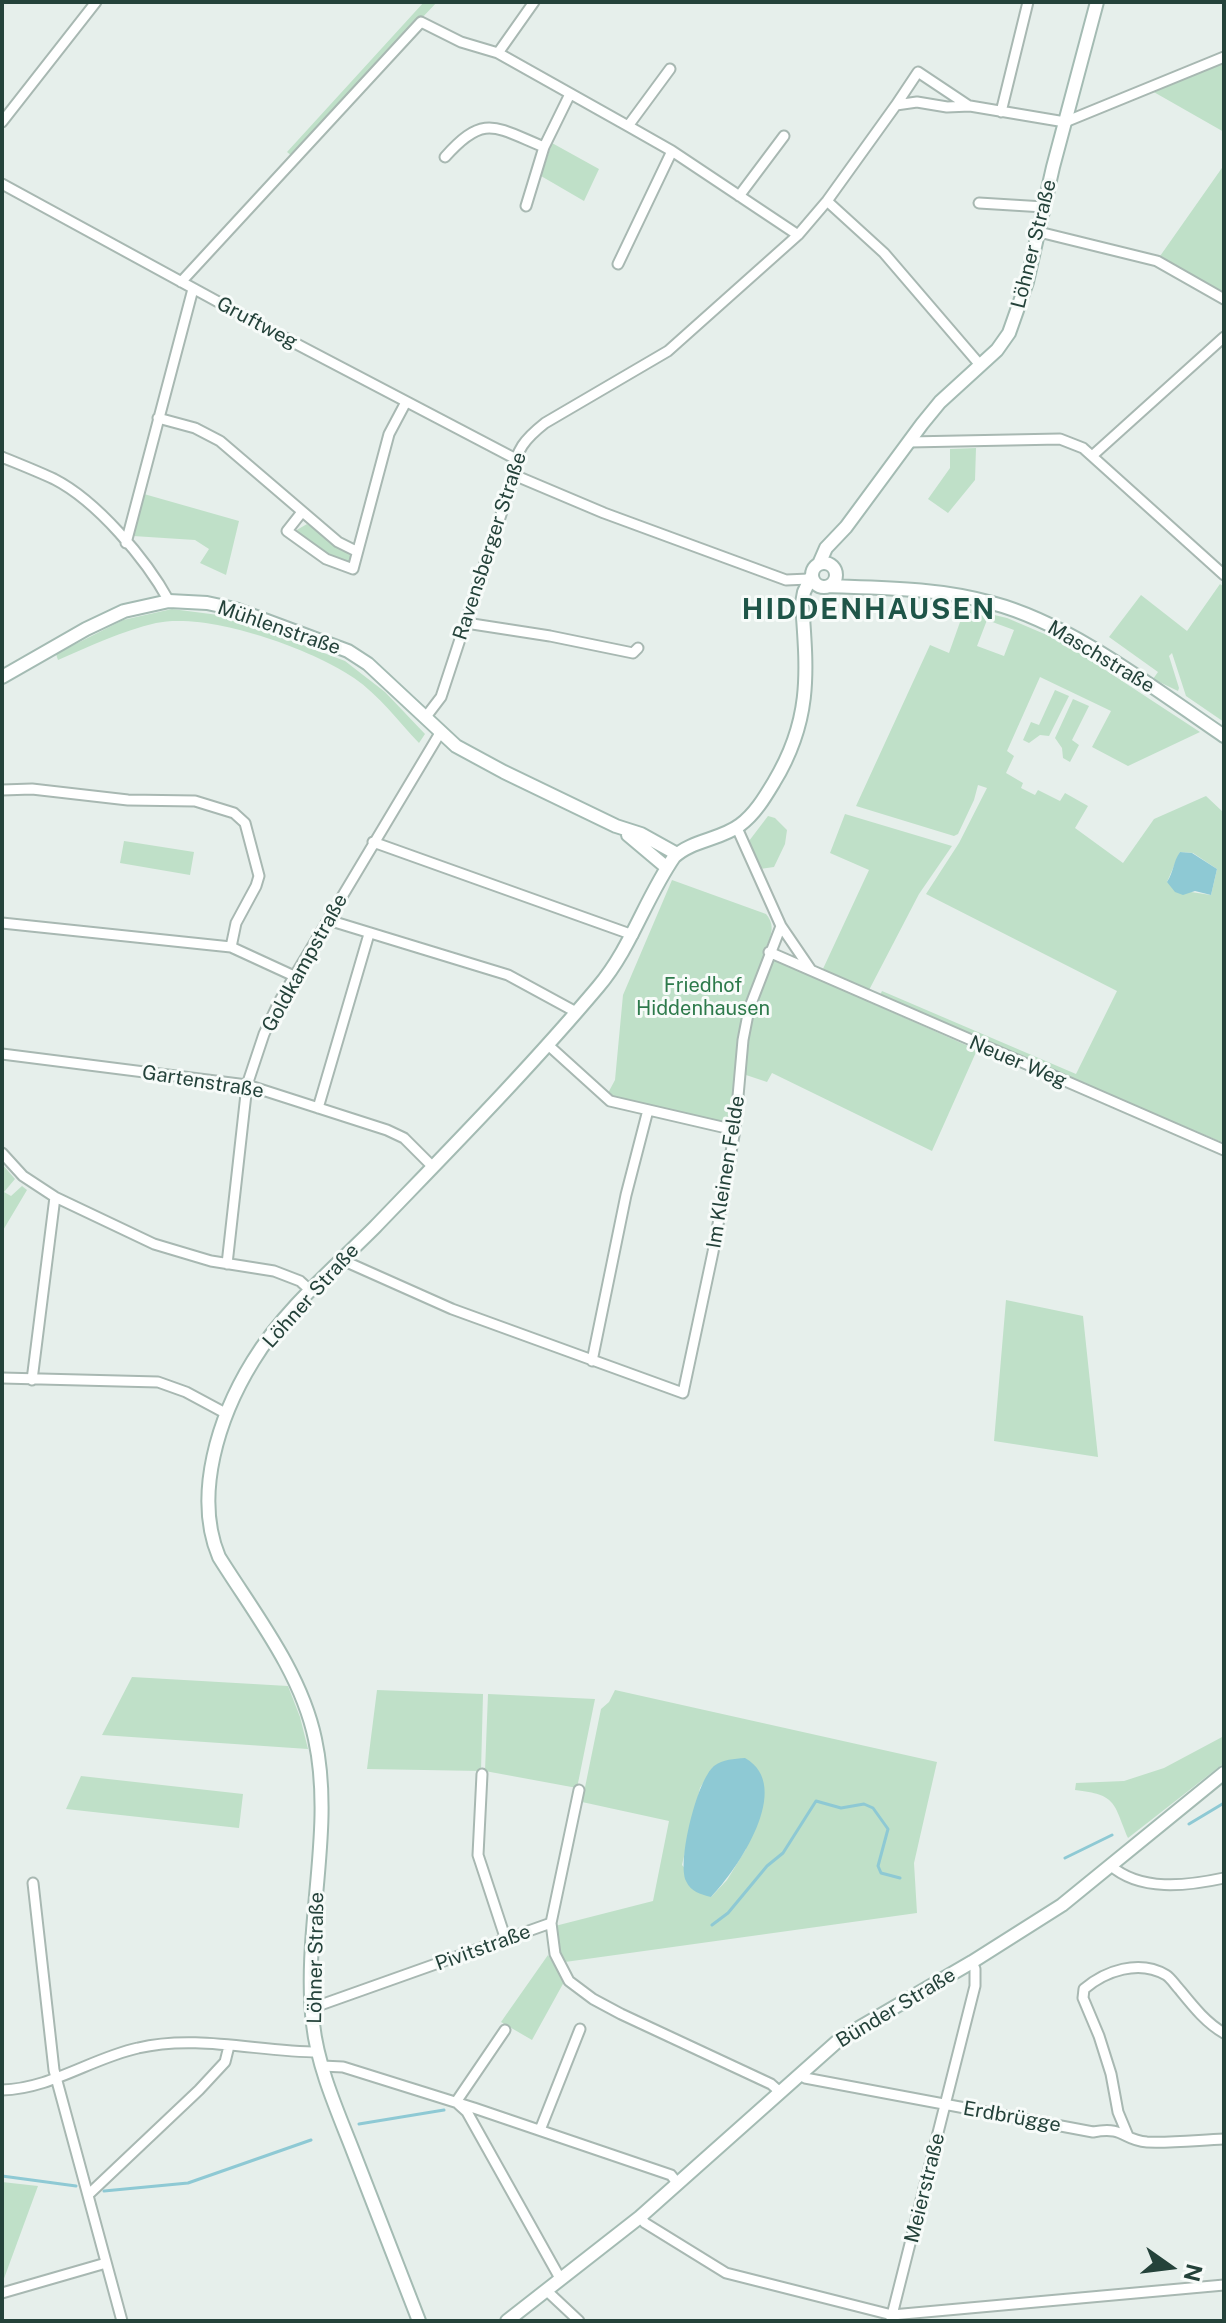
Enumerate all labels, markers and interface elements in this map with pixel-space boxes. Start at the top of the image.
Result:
street label: Löhner Straße [1006,177,1062,311]
street label: Gruftweg [212,292,302,354]
street label: Ravensberger Straße [448,449,532,643]
district label: HIDDENHAUSEN [742,593,996,627]
street label: Mühlenstraße [214,596,344,660]
street label: Maschstraße [1043,616,1159,698]
street label: Goldkampstraße [257,890,353,1036]
park label: Friedhof Hiddenhausen [636,974,770,1021]
street label: Neuer Weg [966,1031,1070,1093]
street label: Gartenstraße [140,1061,266,1103]
street label: Im Kleinen Felde [702,1094,750,1250]
street label: Löhner Straße [258,1239,364,1353]
street label: Löhner Straße [303,1892,329,2024]
street label: Pivitstraße [432,1920,534,1976]
street label: Bünder Straße [832,1963,960,2053]
street label: Erdbrügge [961,2097,1063,2137]
street label: Meierstraße [900,2131,950,2245]
north arrow [1130,2227,1210,2307]
text: N [1179,2261,1208,2284]

